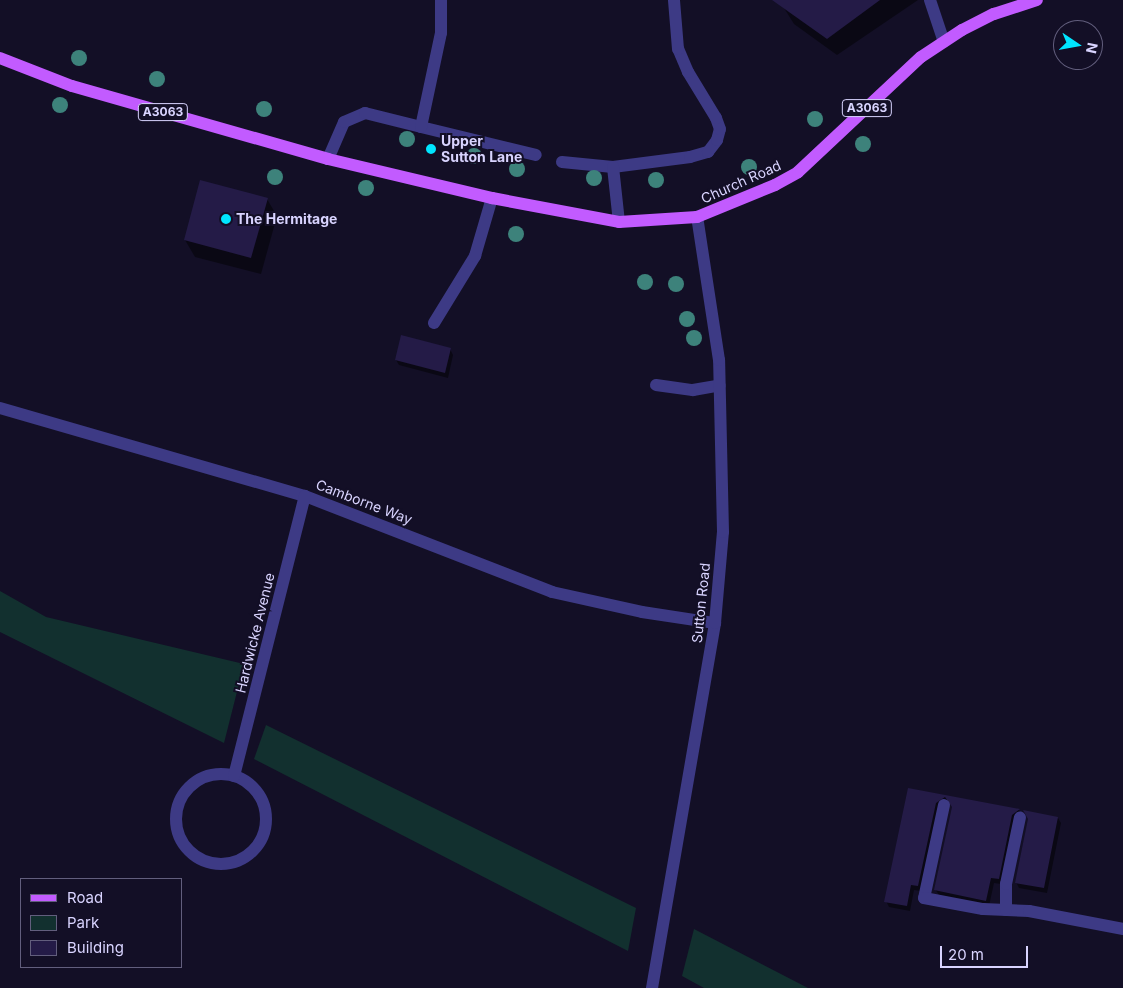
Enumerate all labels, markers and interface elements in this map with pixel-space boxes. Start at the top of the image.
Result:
north arrow [1053,20,1103,70]
text: N [1083,41,1102,55]
road number: A3063 [841,99,893,118]
road number: A3063 [137,102,189,121]
place label: Upper Sutton Lane [441,133,522,166]
marker: Upper Sutton Lane [425,143,437,155]
street label: Church Road [698,157,784,207]
place label: The Hermitage [236,211,337,227]
marker: The Hermitage [220,213,232,225]
street label: Camborne Way [313,476,415,528]
street label: Sutton Road [688,562,714,644]
street label: Hardwicke Avenue [232,571,278,695]
legend [20,878,182,968]
text: Road [67,888,103,907]
text: Park [67,913,99,932]
scale bar [943,936,1030,968]
text: Building [67,938,124,957]
text: 20 m [948,945,984,964]

